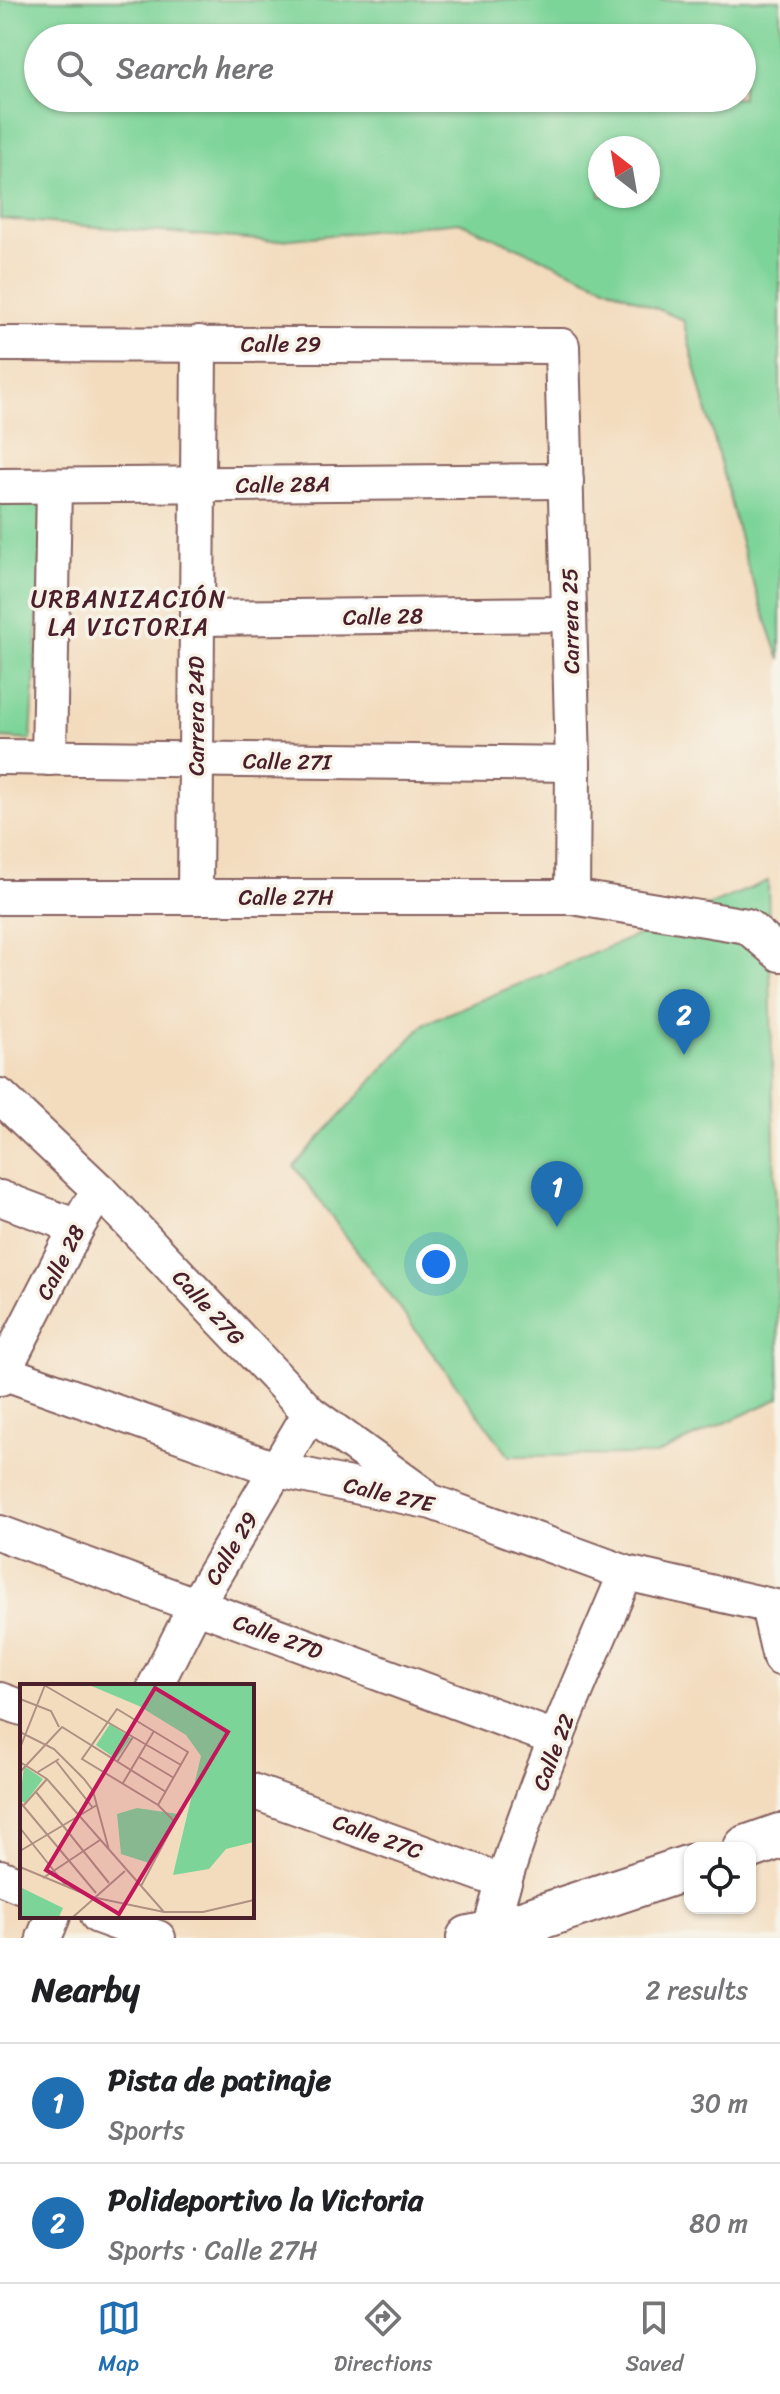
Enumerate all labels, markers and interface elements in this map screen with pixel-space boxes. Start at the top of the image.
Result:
search box [24,24,756,112]
text: Search here [116,41,274,95]
icon: search [52,46,96,90]
north arrow [588,136,660,208]
street label: Calle 29 [241,325,321,364]
street label: Calle 28A [235,464,331,505]
street label: Carrera 25 [550,568,591,674]
district label: URBANIZACIÓN LA VICTORIA [31,578,227,648]
street label: Calle 28 [343,596,423,637]
street label: Carrera 24D [177,655,216,776]
street label: Calle 27I [243,741,333,782]
street label: Calle 27H [238,878,334,917]
pin: 2 [658,989,710,1055]
pin: 1 [531,1161,583,1227]
street label: Calle 28 [25,1218,96,1307]
your location [416,1244,456,1284]
street label: Calle 27G [163,1260,255,1355]
street label: Calle 27E [340,1465,440,1524]
street label: Calle 29 [194,1504,269,1593]
street label: Calle 27D [228,1602,329,1671]
inset map [20,1684,254,1918]
street label: Calle 22 [521,1708,586,1796]
street label: Calle 27C [327,1802,429,1871]
map controls [684,1842,756,1914]
button: locate [684,1842,756,1914]
text: Nearby [32,1960,140,2020]
text: 2 results [646,1967,748,2013]
text: Pista de patinaje [108,2053,331,2107]
text: 1 [52,2080,64,2126]
text: 30 m [691,2080,748,2126]
text: Sports [108,2107,184,2153]
text: Polideportivo la Victoria [108,2173,423,2227]
text: 2 [50,2200,66,2246]
text: 80 m [689,2200,748,2246]
text: Sports · Calle 27H [108,2227,317,2273]
tab: Map [97,2296,141,2383]
tab: Directions [334,2296,432,2383]
tab: Saved [625,2296,683,2383]

